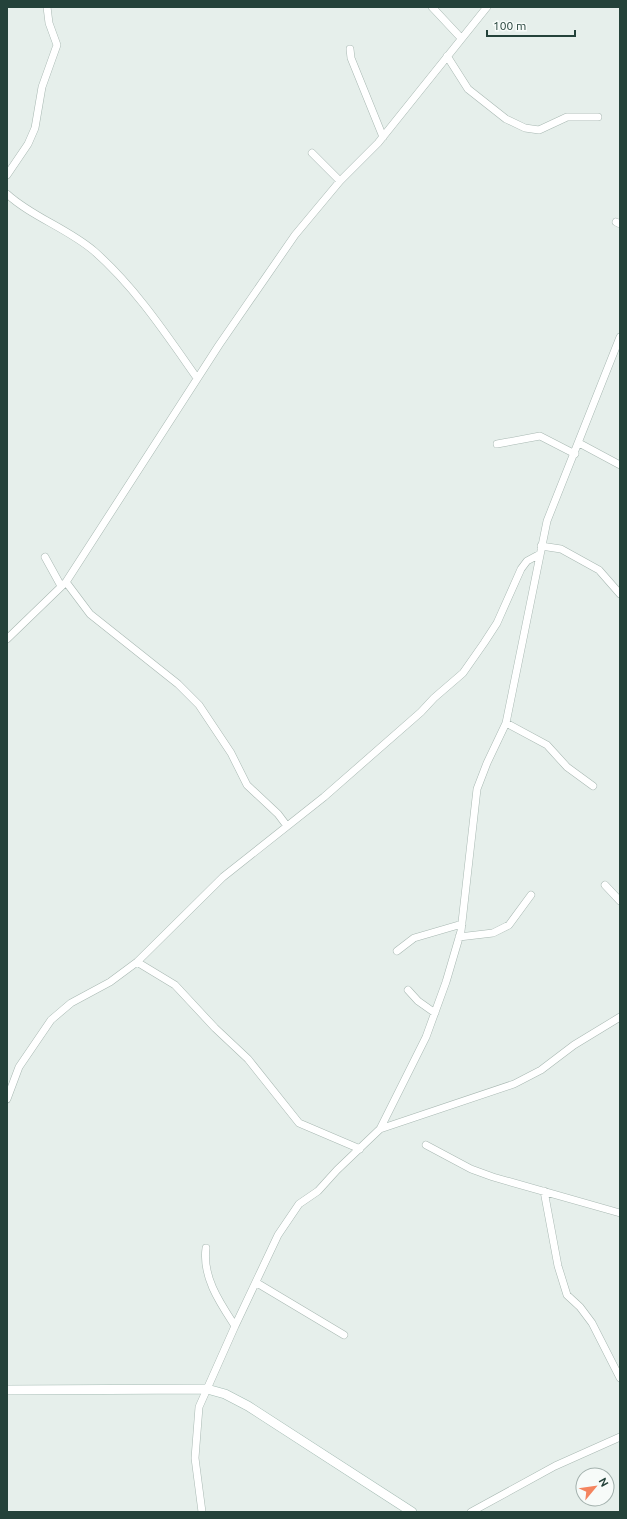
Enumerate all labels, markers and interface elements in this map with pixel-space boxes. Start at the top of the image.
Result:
scale bar [487,12,575,38]
text: 100 m [493,19,526,32]
north arrow [575,1467,615,1507]
text: N [597,1476,611,1489]

